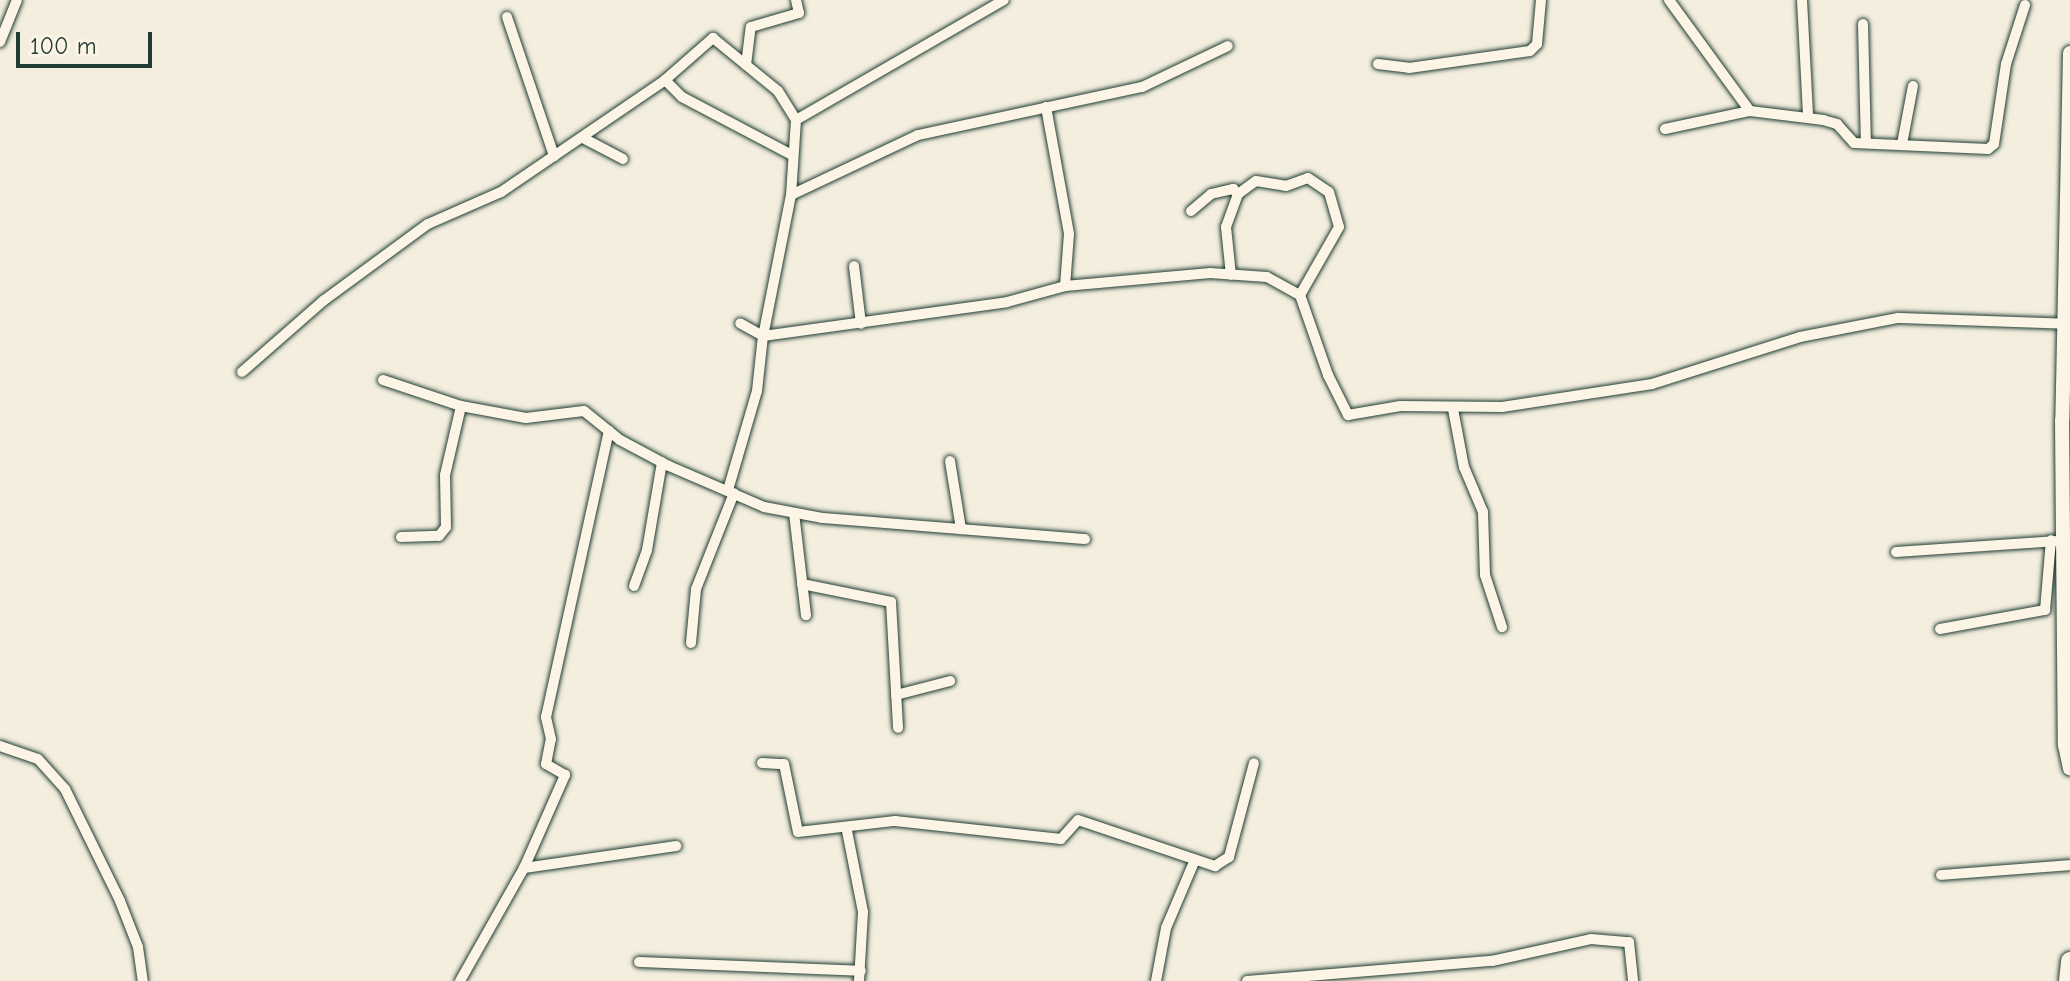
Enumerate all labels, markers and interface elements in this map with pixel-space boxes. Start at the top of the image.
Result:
scale bar [20,16,156,66]
text: 100 m [30,32,97,60]

